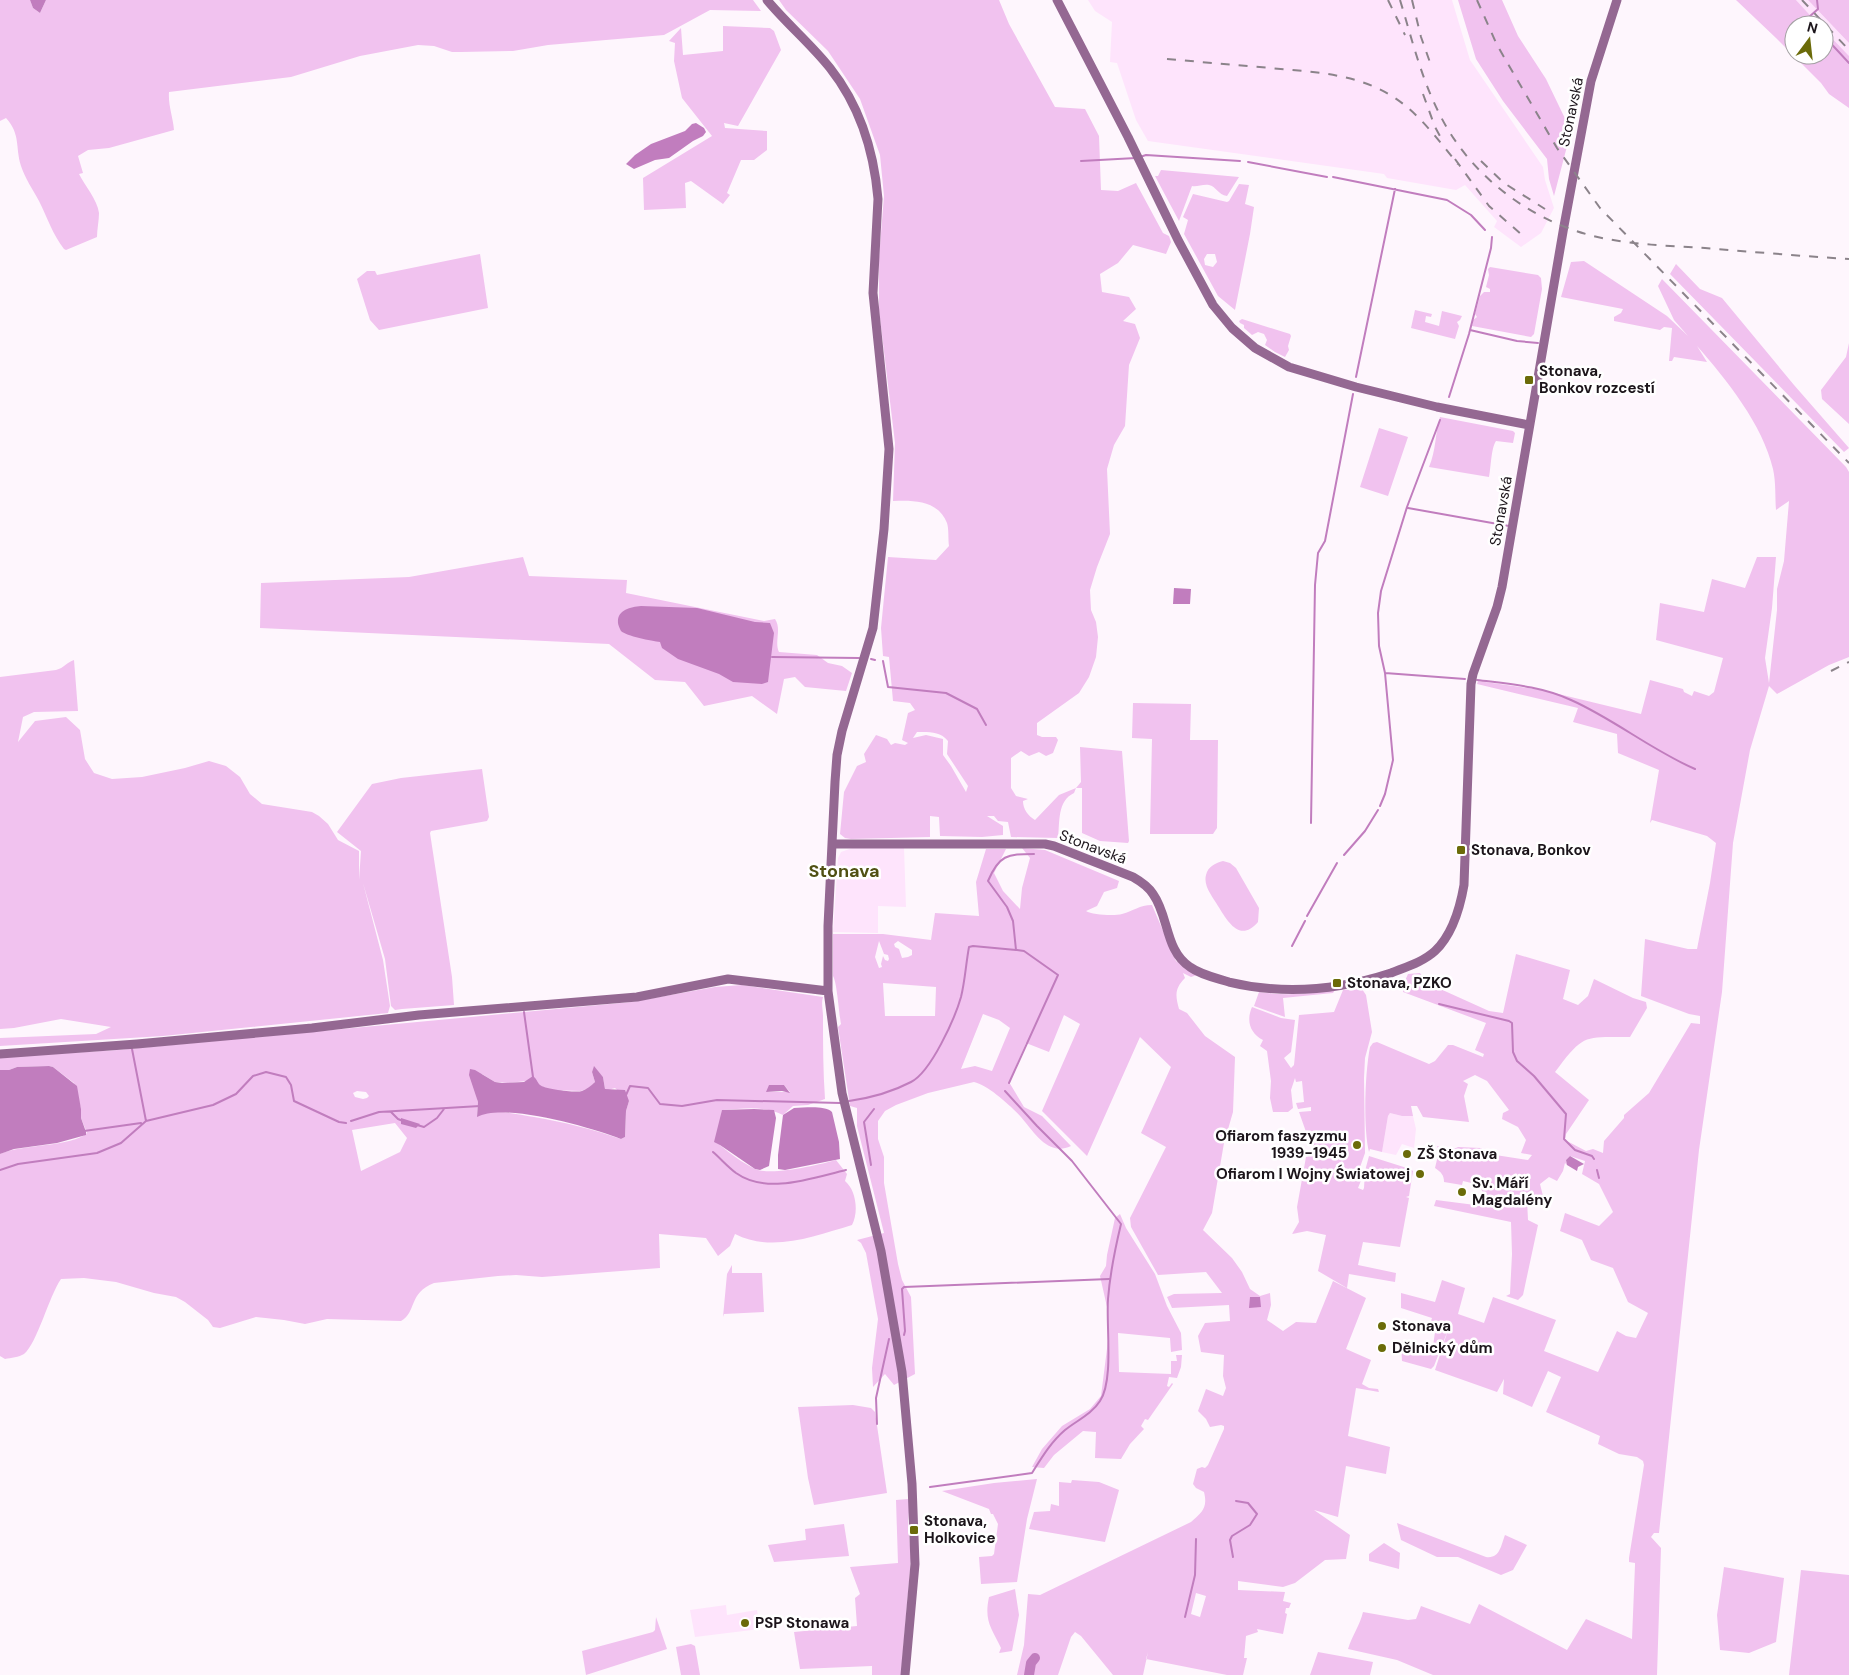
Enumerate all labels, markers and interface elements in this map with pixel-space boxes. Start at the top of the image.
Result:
north arrow [1784,15,1834,65]
text: N [1805,17,1820,37]
street label: Stonavská [1554,75,1588,149]
place label: Stonava, Bonkov rozcestí [1539,361,1655,398]
marker: Stonava, Bonkov rozcestí [1523,374,1535,386]
street label: Stonavská [1485,475,1517,547]
street label: Stonavská [1057,825,1129,869]
place label: Stonava, Bonkov [1471,840,1591,860]
marker: Stonava, Bonkov [1455,844,1467,856]
district label: Stonava [809,859,879,883]
place label: Stonava, PZKO [1347,973,1452,993]
marker: Stonava, PZKO [1331,977,1343,989]
place label: Ofiarom faszyzmu 1939-1945 [1215,1126,1347,1163]
marker: Ofiarom faszyzmu 1939-1945 [1351,1139,1363,1151]
place label: ZŠ Stonava [1417,1144,1497,1164]
marker: ZŠ Stonava [1401,1148,1413,1160]
place label: Ofiarom I Wojny Światowej [1216,1164,1410,1184]
marker: Ofiarom I Wojny Światowej [1414,1168,1426,1180]
place label: Sv. Máří Magdalény [1472,1173,1552,1210]
marker: Sv. Máří Magdalény [1456,1186,1468,1198]
place label: Stonava [1392,1316,1451,1336]
marker: Stonava [1376,1320,1388,1332]
place label: Dělnický dům [1392,1338,1493,1358]
marker: Dělnický dům [1376,1342,1388,1354]
place label: Stonava, Holkovice [924,1511,995,1548]
marker: Stonava, Holkovice [908,1524,920,1536]
place label: PSP Stonawa [755,1613,849,1633]
marker: PSP Stonawa [739,1617,751,1629]

